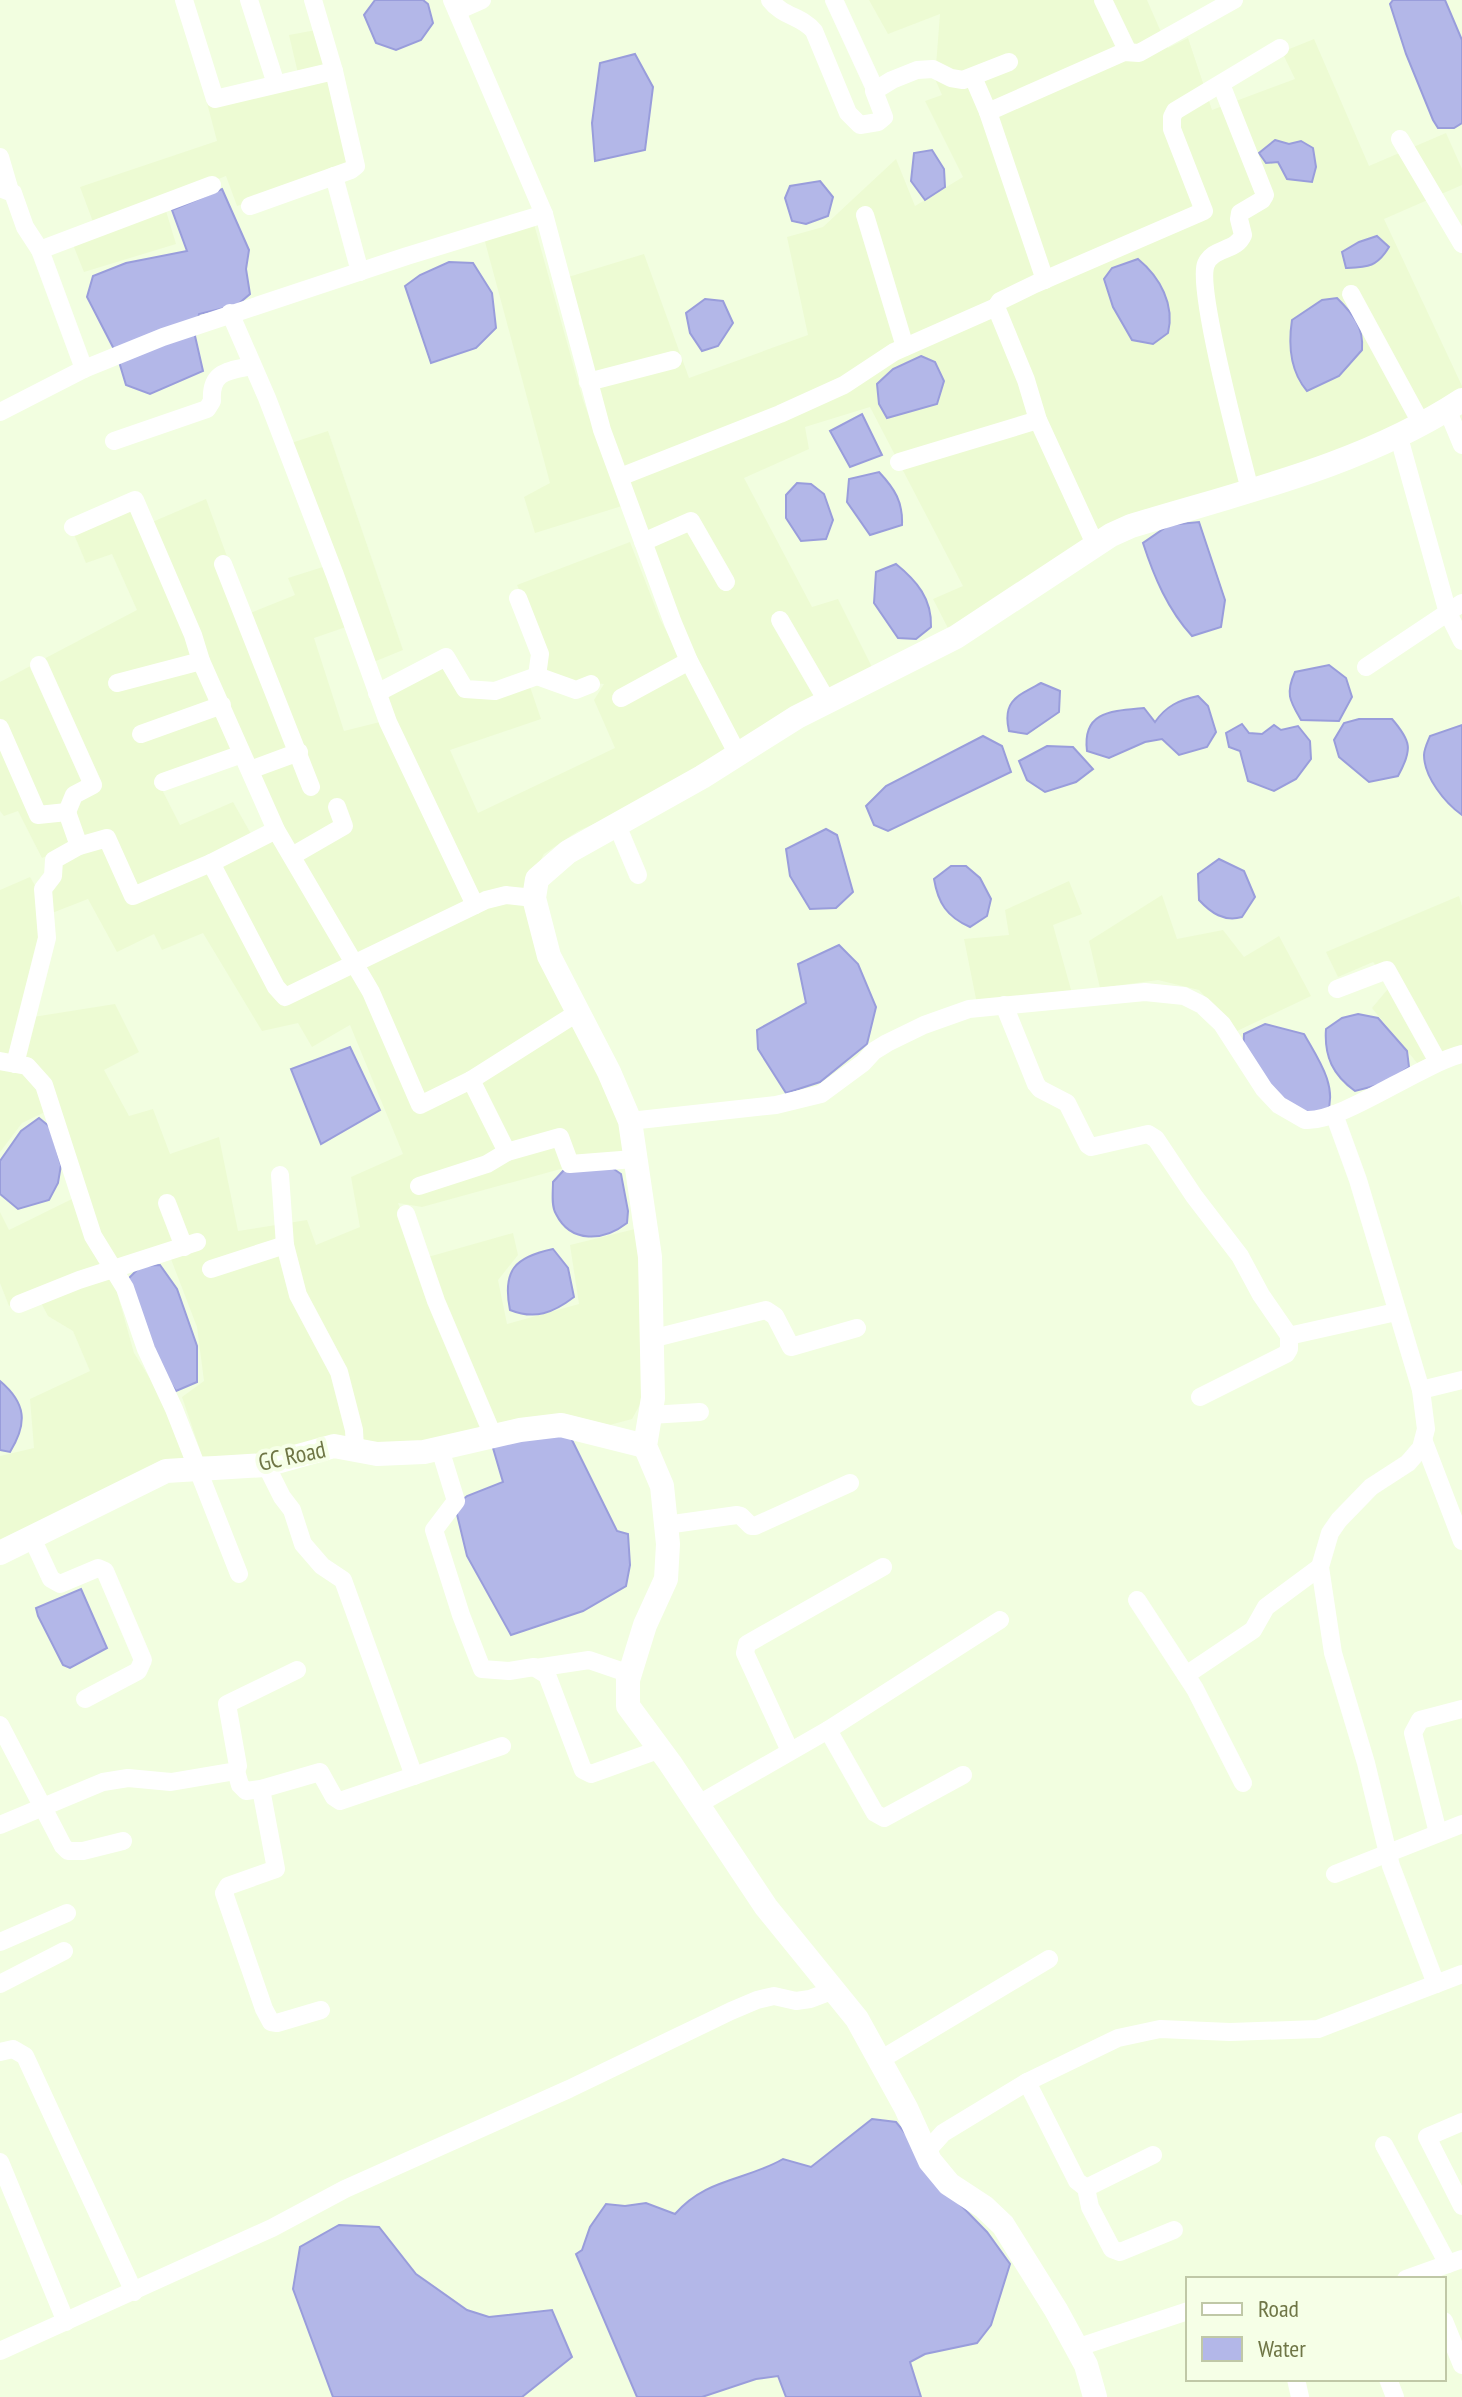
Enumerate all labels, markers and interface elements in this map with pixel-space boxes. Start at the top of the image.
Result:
street label: GC Road [255,1433,328,1478]
legend [1186,2277,1446,2381]
text: Road [1258,2293,1299,2324]
text: Water [1258,2333,1306,2364]

